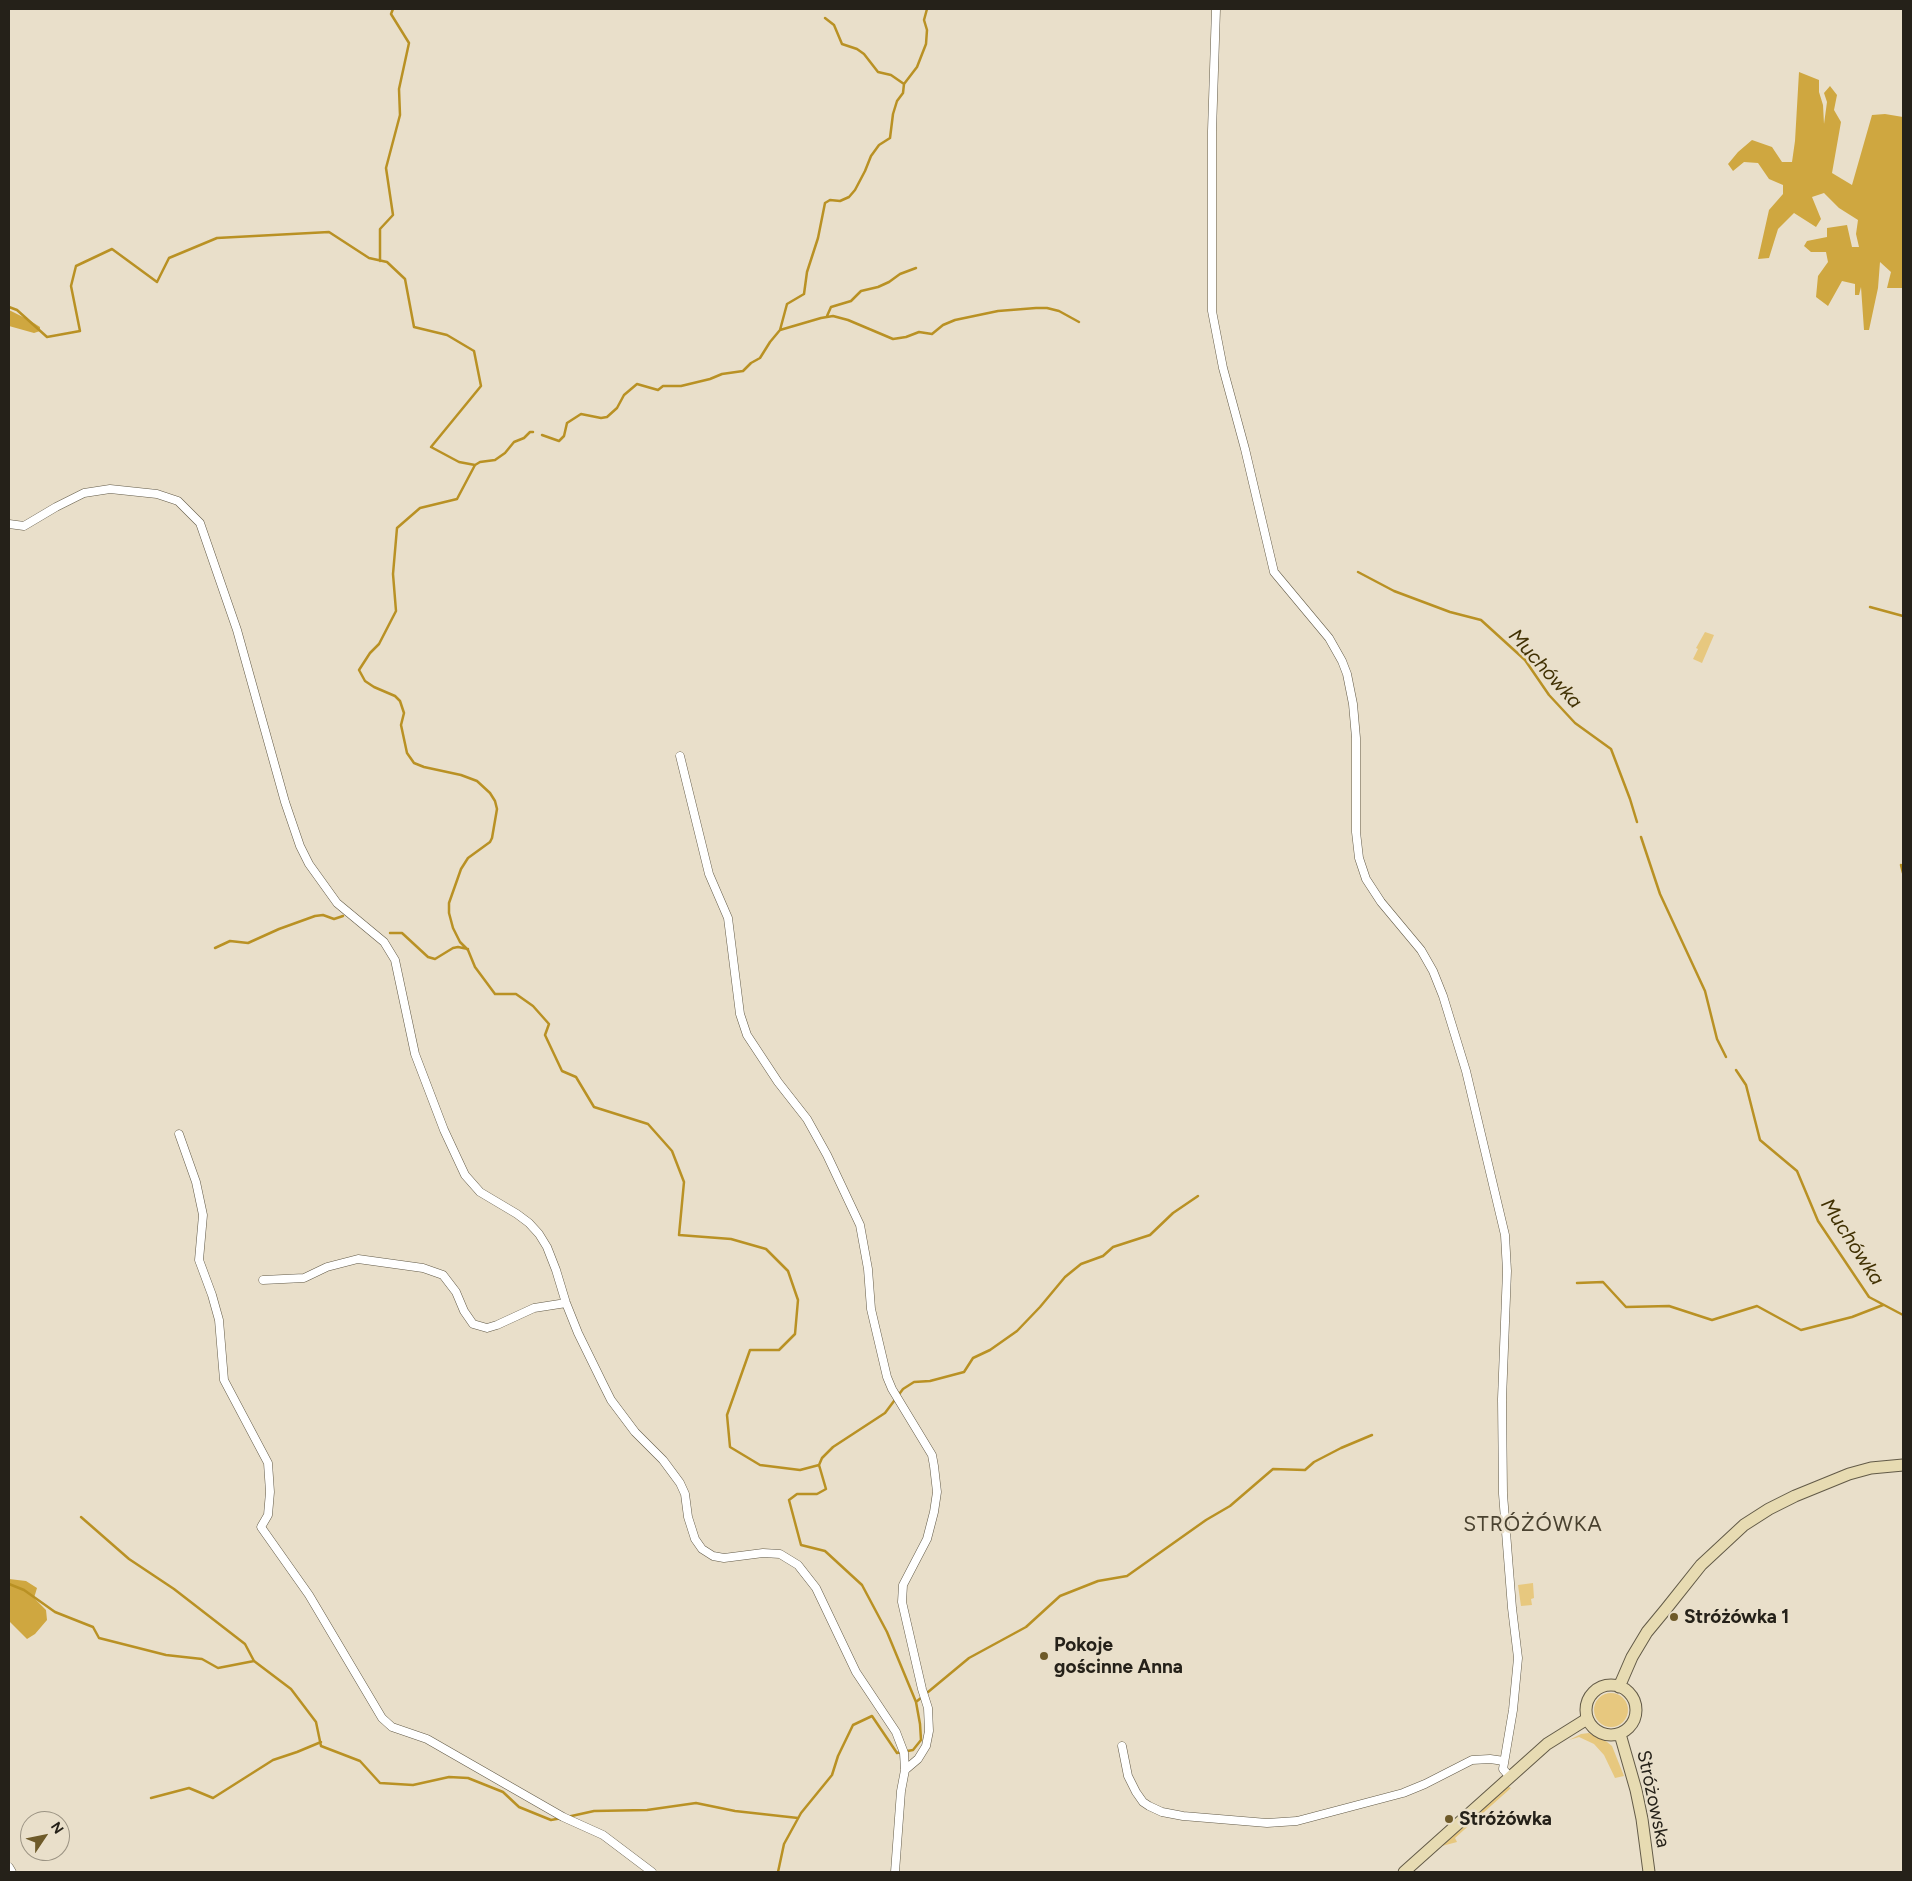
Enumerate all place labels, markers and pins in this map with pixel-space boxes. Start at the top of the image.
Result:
place label: Stróżówka 1 [1684,1606,1789,1628]
marker: Stróżówka 1 [1668,1611,1680,1623]
place label: Pokoje gościnne Anna [1054,1634,1183,1678]
marker: Pokoje gościnne Anna [1038,1650,1050,1662]
place label: Stróżówka [1459,1808,1552,1830]
marker: Stróżówka [1443,1813,1455,1825]

